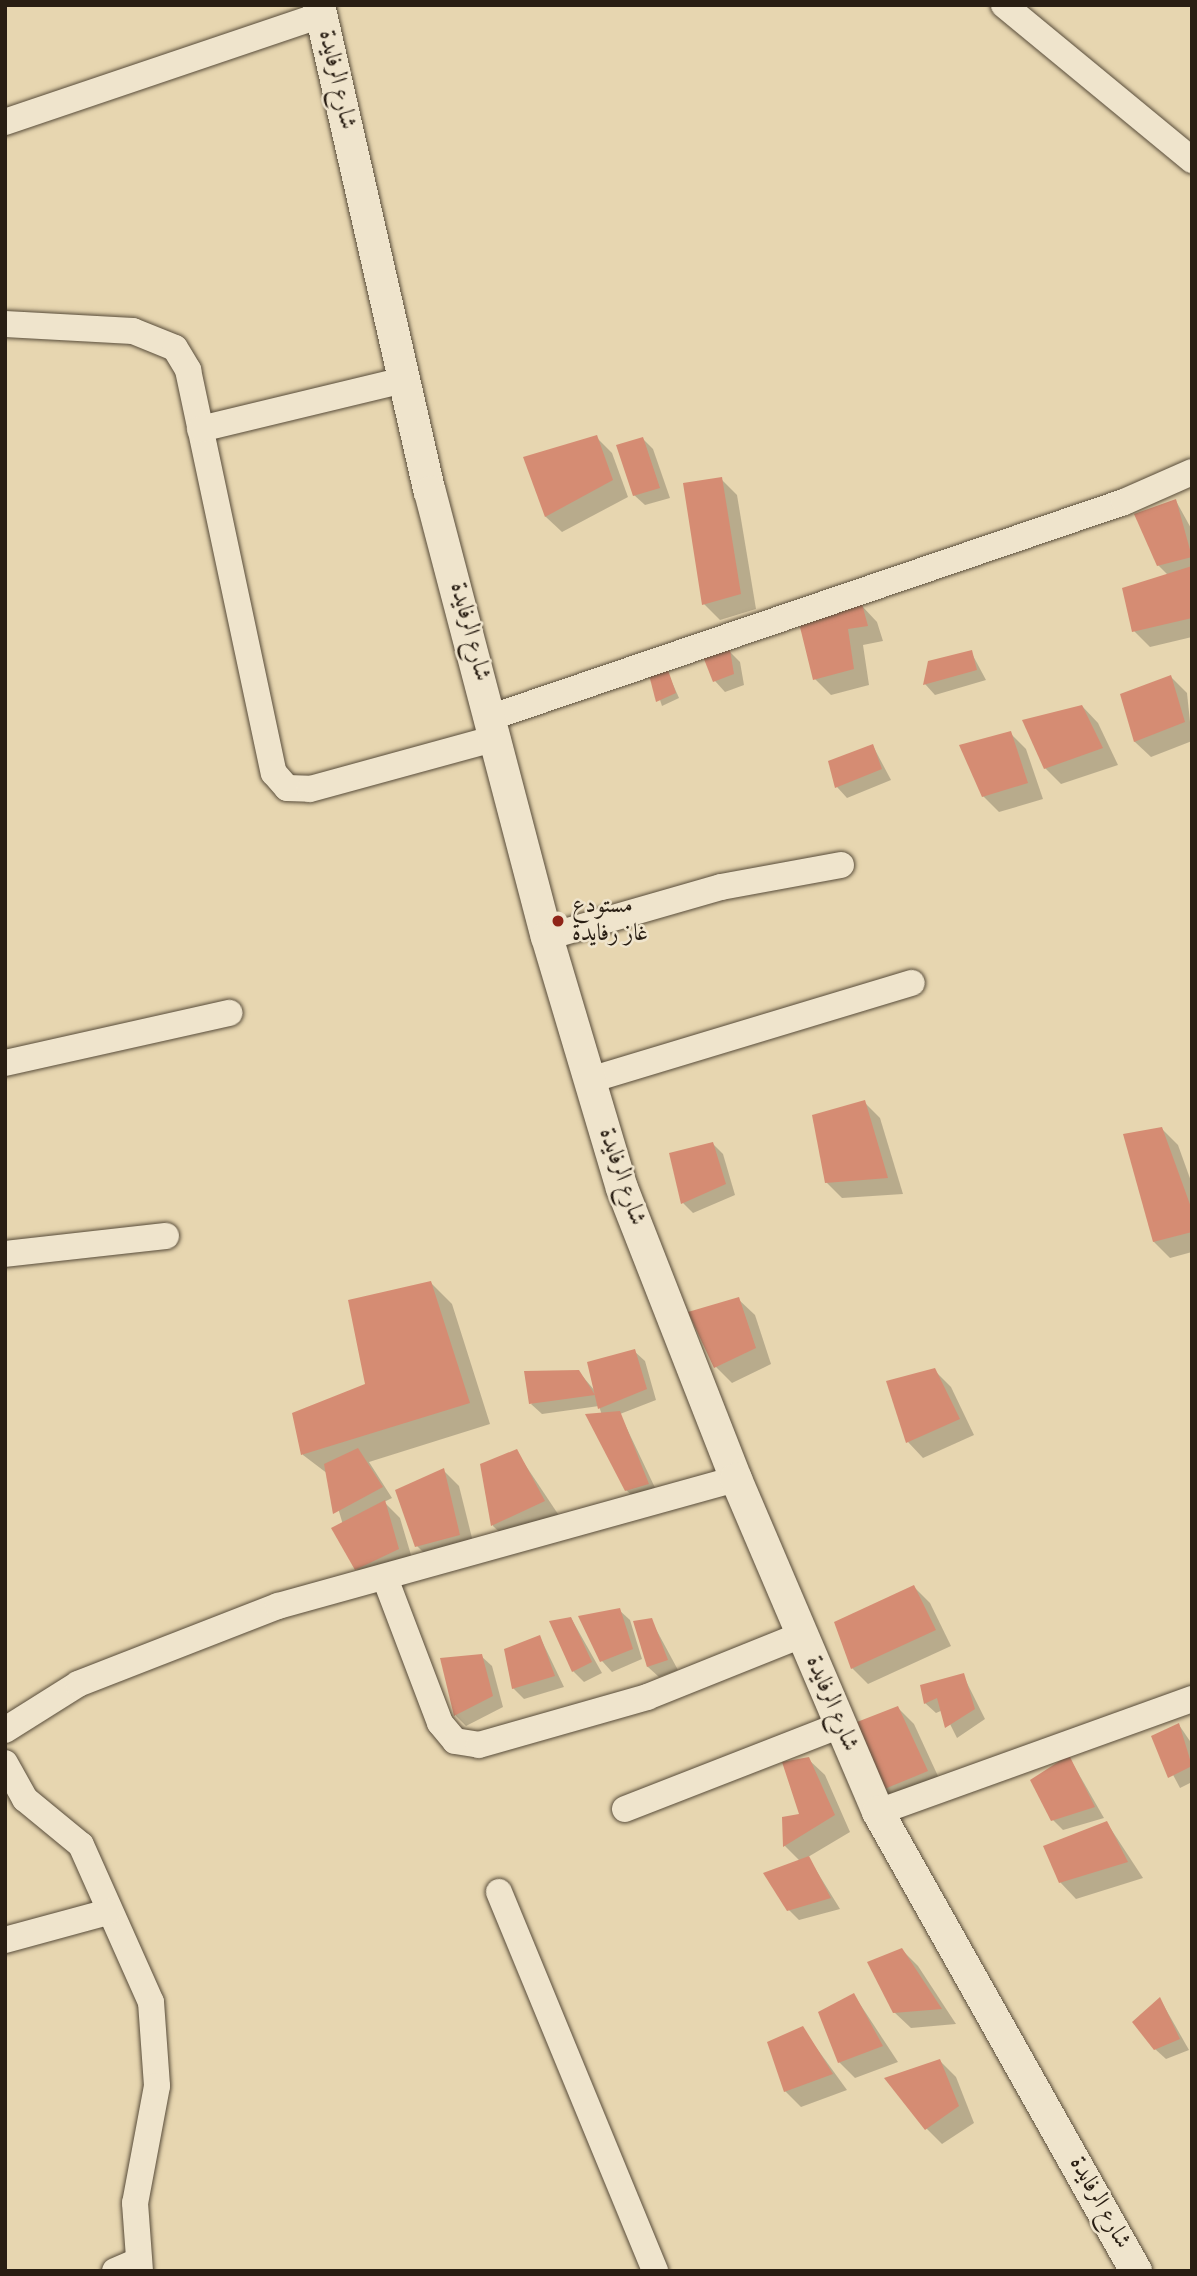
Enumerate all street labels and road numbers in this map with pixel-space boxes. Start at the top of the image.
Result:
street label: شارع الرفايدة [311,27,361,133]
street label: شارع الرفايدة [442,579,496,685]
street label: شارع الرفايدة [591,1124,651,1230]
street label: شارع الرفايدة [798,1652,864,1756]
street label: شارع الرفايدة [1062,2152,1136,2254]

